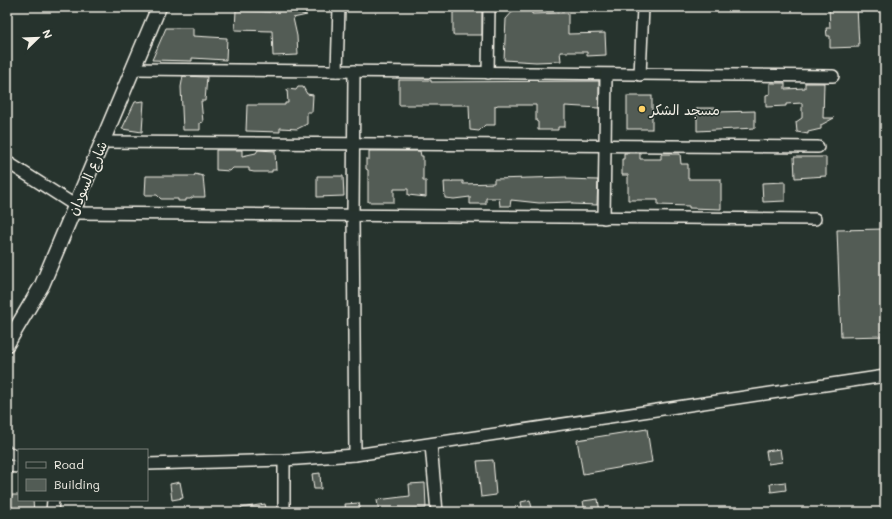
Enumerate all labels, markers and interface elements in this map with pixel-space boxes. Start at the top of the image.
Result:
north arrow [18,18,58,58]
text: N [39,27,56,41]
place label: مسجد الشكر [649,100,720,119]
marker: مسجد الشكر [637,104,647,114]
street label: شارع السودان [63,138,112,218]
legend [18,449,148,501]
text: Road [54,456,84,472]
text: Building [54,476,100,492]

